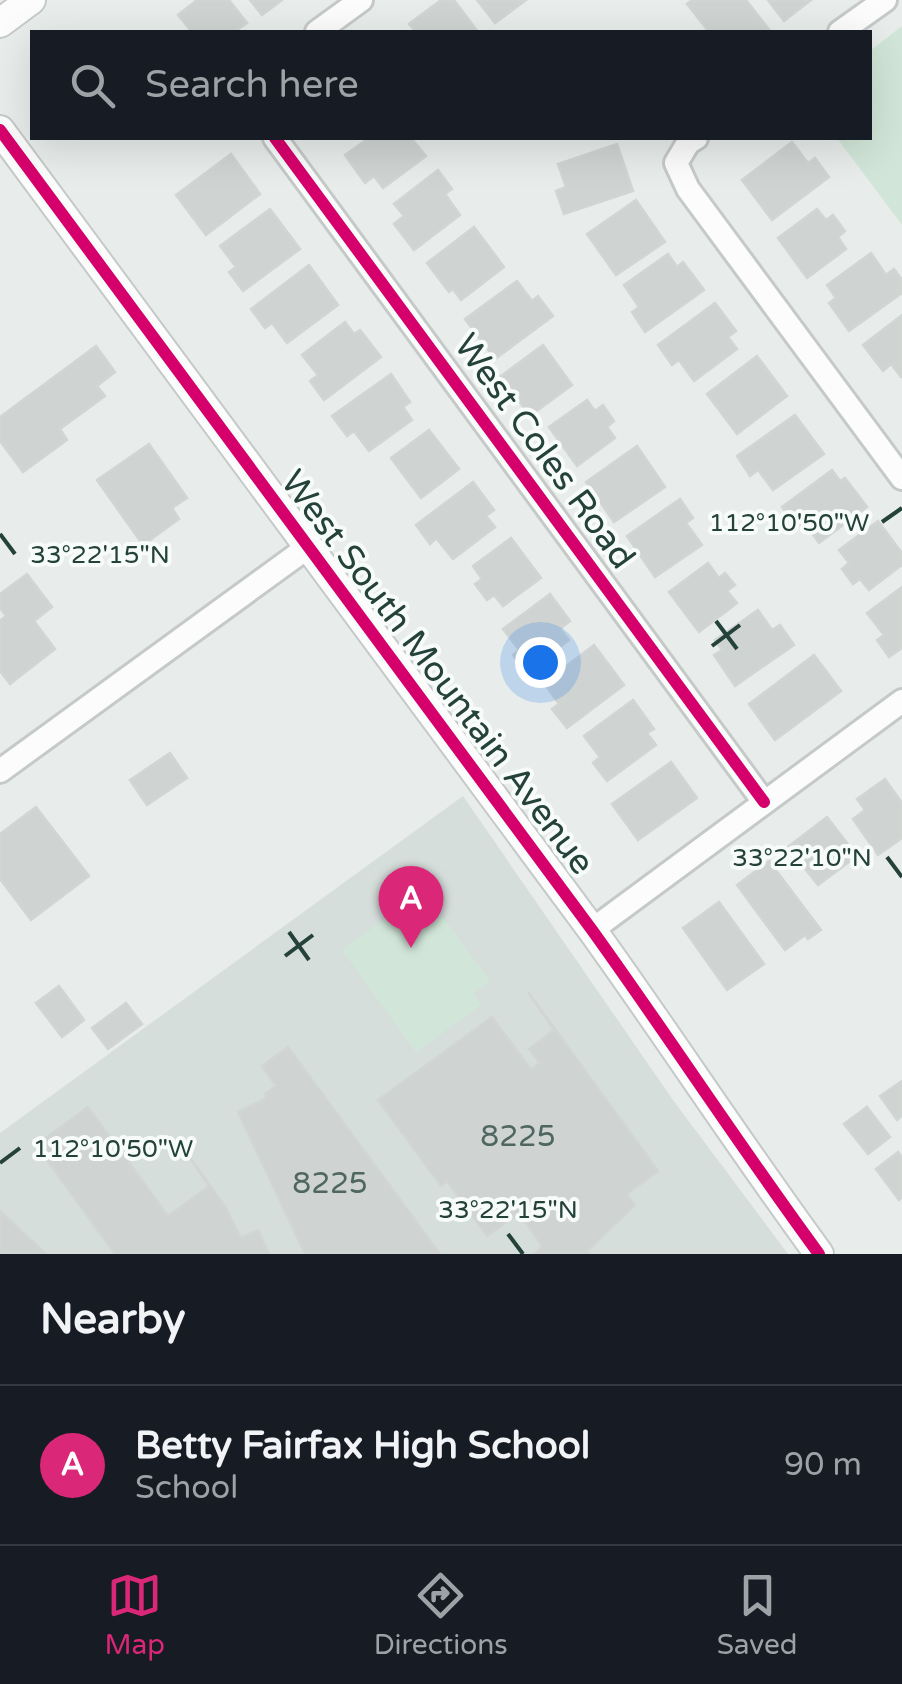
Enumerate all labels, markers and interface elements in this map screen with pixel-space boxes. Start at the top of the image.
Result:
search box [30,30,872,140]
icon: search [65,58,120,113]
text: Search here [145,62,359,108]
street label: West Coles Road [445,326,644,577]
street label: West South Mountain Avenue [271,462,603,883]
text: 112°10'50"W [709,508,869,538]
text: 33°22'15"N [30,540,170,570]
your location [515,637,566,688]
text: 33°22'10"N [732,843,872,873]
pin: A [378,866,444,948]
house number: 8225 [480,1118,556,1155]
text: 112°10'50"W [33,1134,193,1164]
house number: 8225 [292,1165,368,1202]
text: 33°22'15"N [438,1195,578,1225]
text: Nearby [40,1294,185,1345]
text: Betty Fairfax High School [135,1423,590,1469]
text: A [61,1446,84,1484]
text: 90 m [784,1446,862,1484]
text: School [135,1469,238,1507]
tab: Map [104,1568,165,1662]
tab: Directions [374,1568,508,1662]
tab: Saved [717,1568,798,1662]

